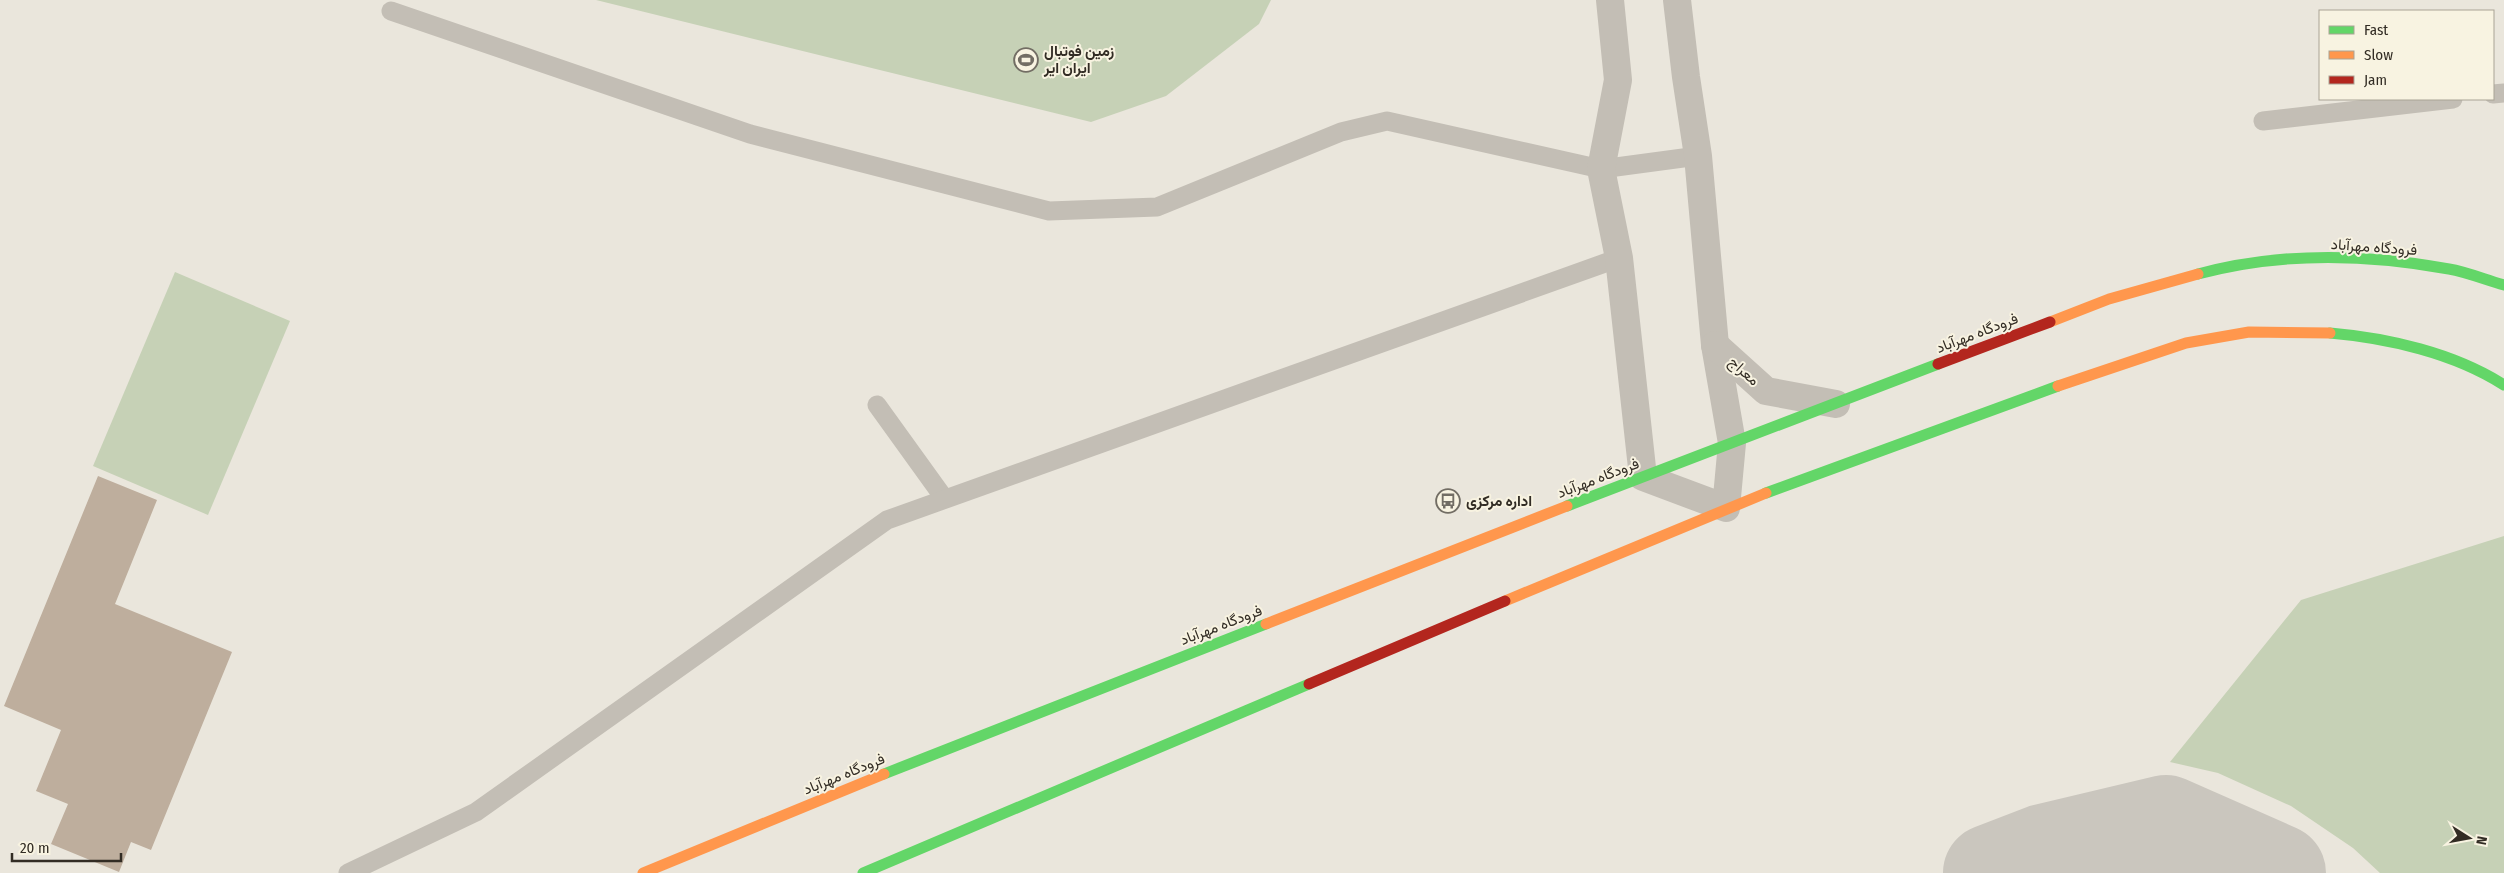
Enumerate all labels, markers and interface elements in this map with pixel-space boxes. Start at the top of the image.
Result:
legend [2319,10,2494,100]
text: Fast [2364,21,2388,39]
place label: زمین فوتبال ایران ایر [1043,42,1114,77]
text: Slow [2364,46,2393,64]
sports icon: زمین فوتبال ایران ایر [1013,47,1039,73]
text: Jam [2364,71,2387,89]
street label: فرودگاه مهرآباد [2330,235,2418,259]
street label: فرودگاه مهرآباد [1933,309,2021,357]
street label: معراج [1724,353,1763,391]
street label: فرودگاه مهرآباد [1554,454,1642,502]
bus stop icon: اداره مرکزی [1435,488,1461,514]
place label: اداره مرکزی [1466,492,1532,510]
street label: فرودگاه مهرآباد [1177,601,1265,649]
street label: فرودگاه مهرآباد [801,749,888,799]
north arrow [2444,813,2494,863]
scale bar [12,830,121,862]
text: N [2472,835,2490,846]
text: 20 m [20,839,50,857]

